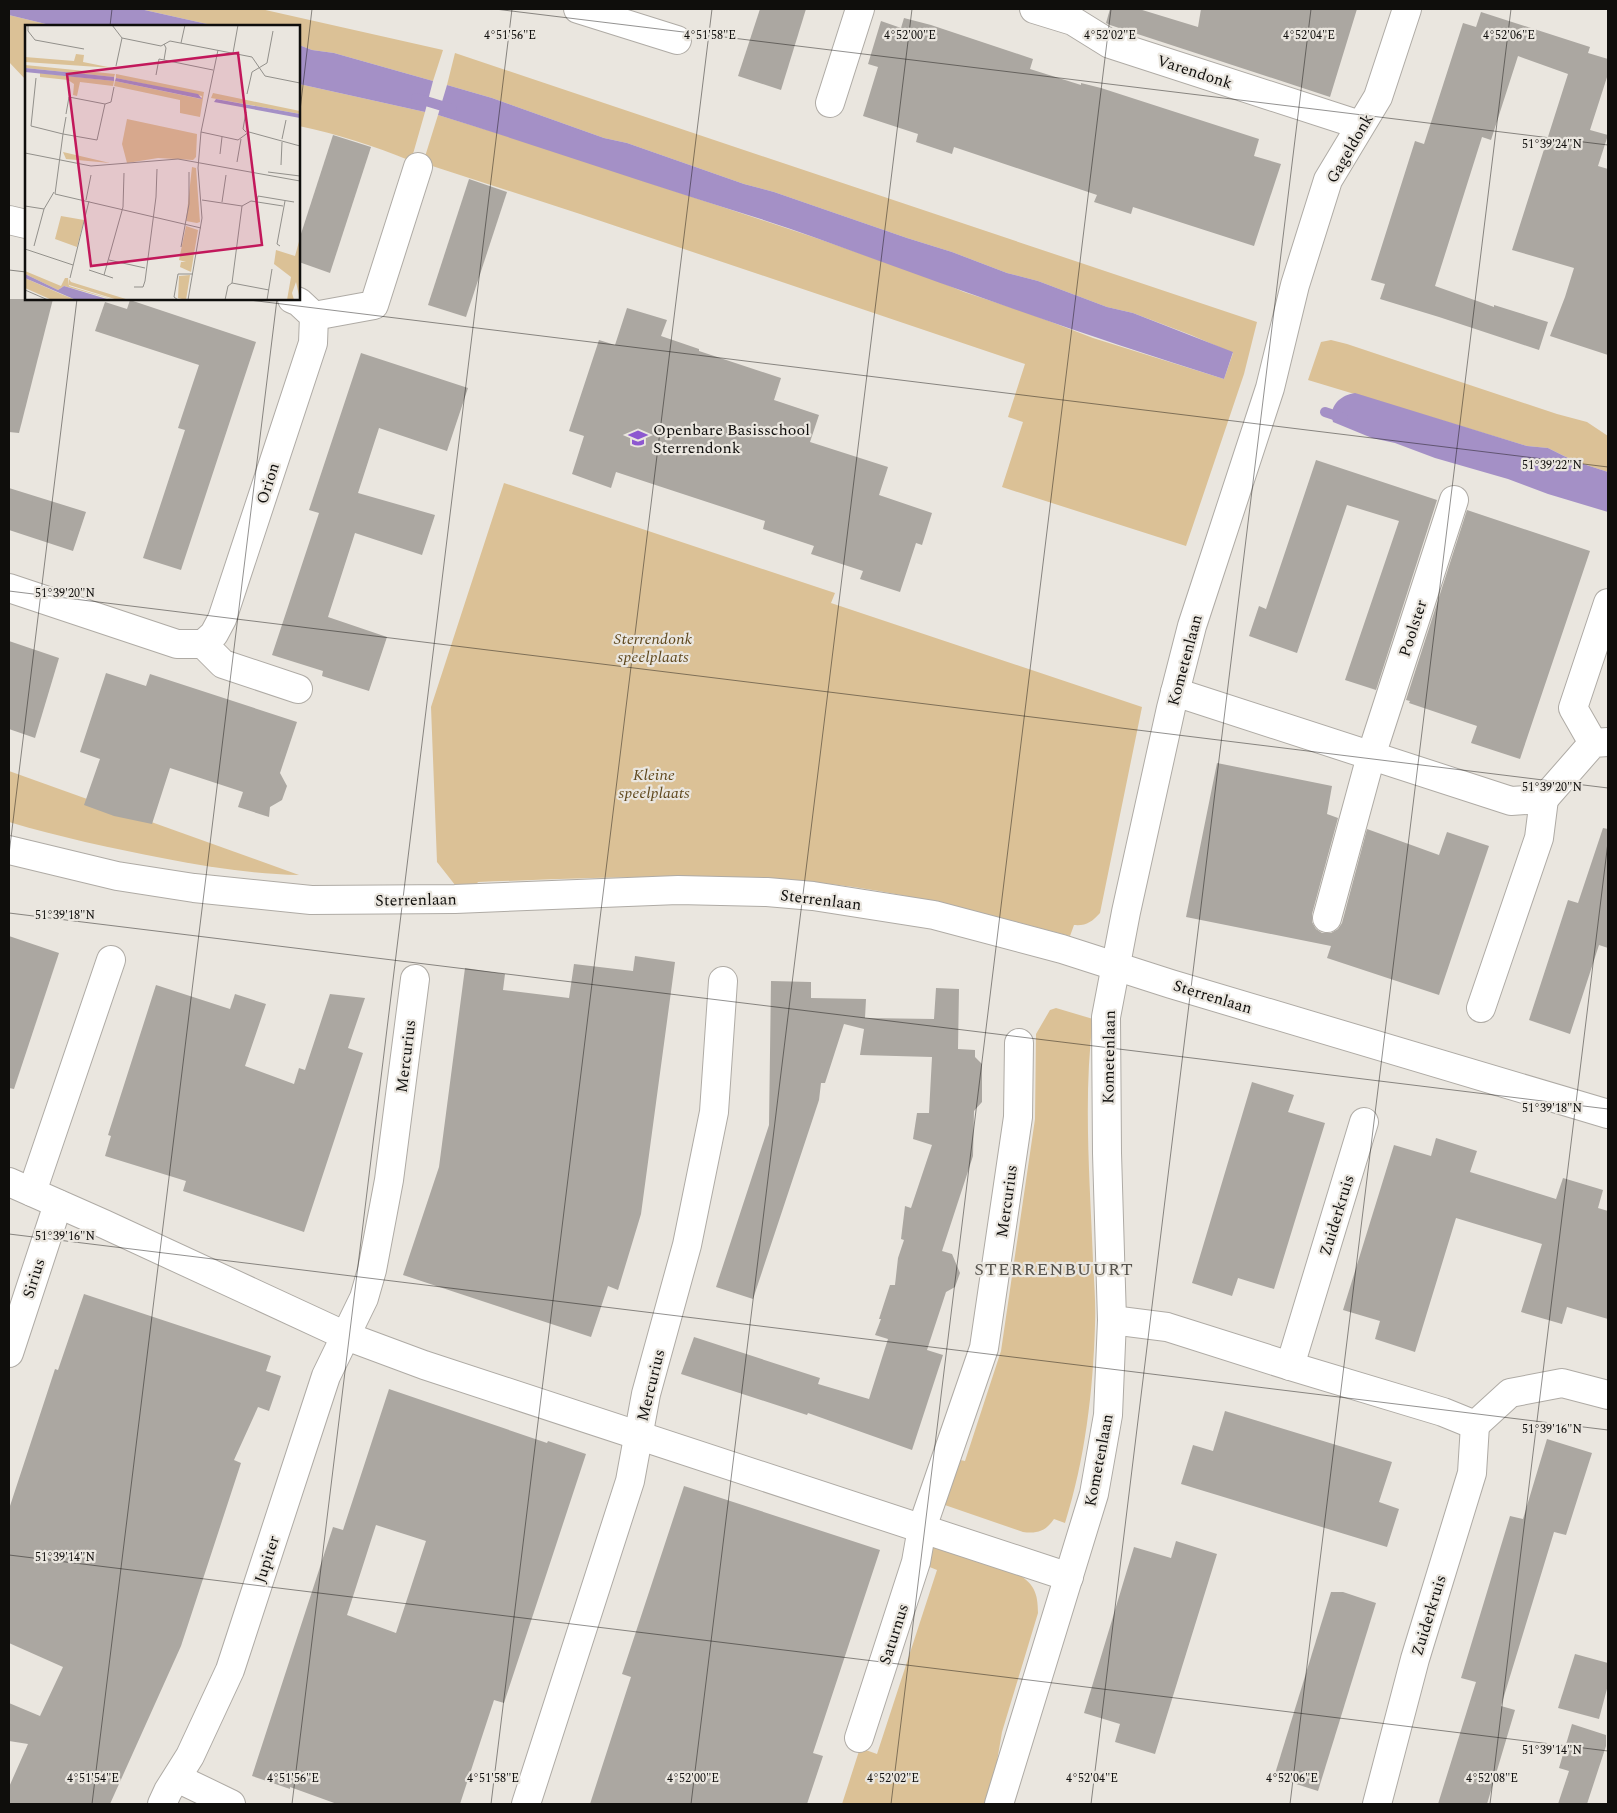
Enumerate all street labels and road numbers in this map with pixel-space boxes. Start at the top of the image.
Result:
street label: Varendonk [1154,48,1236,95]
street label: Gageldonk [1320,109,1380,188]
street label: Orion [250,460,286,507]
street label: Poolster [1393,597,1433,660]
street label: Kometenlaan [1161,612,1209,709]
street label: Sterrenlaan [779,883,863,917]
street label: Sterrenlaan [375,887,457,913]
street label: Sterrenlaan [1170,974,1255,1020]
street label: Kometenlaan [1096,1010,1122,1104]
street label: Mercurius [390,1018,422,1094]
street label: Mercurius [990,1163,1024,1239]
street label: Zuiderkruis [1313,1172,1361,1259]
street label: Sirius [16,1255,52,1301]
street label: Mercurius [630,1347,671,1424]
street label: Kometenlaan [1078,1412,1120,1508]
street label: Jupiter [248,1532,286,1586]
street label: Zuiderkruis [1405,1572,1453,1659]
street label: Saturnus [873,1601,915,1668]

